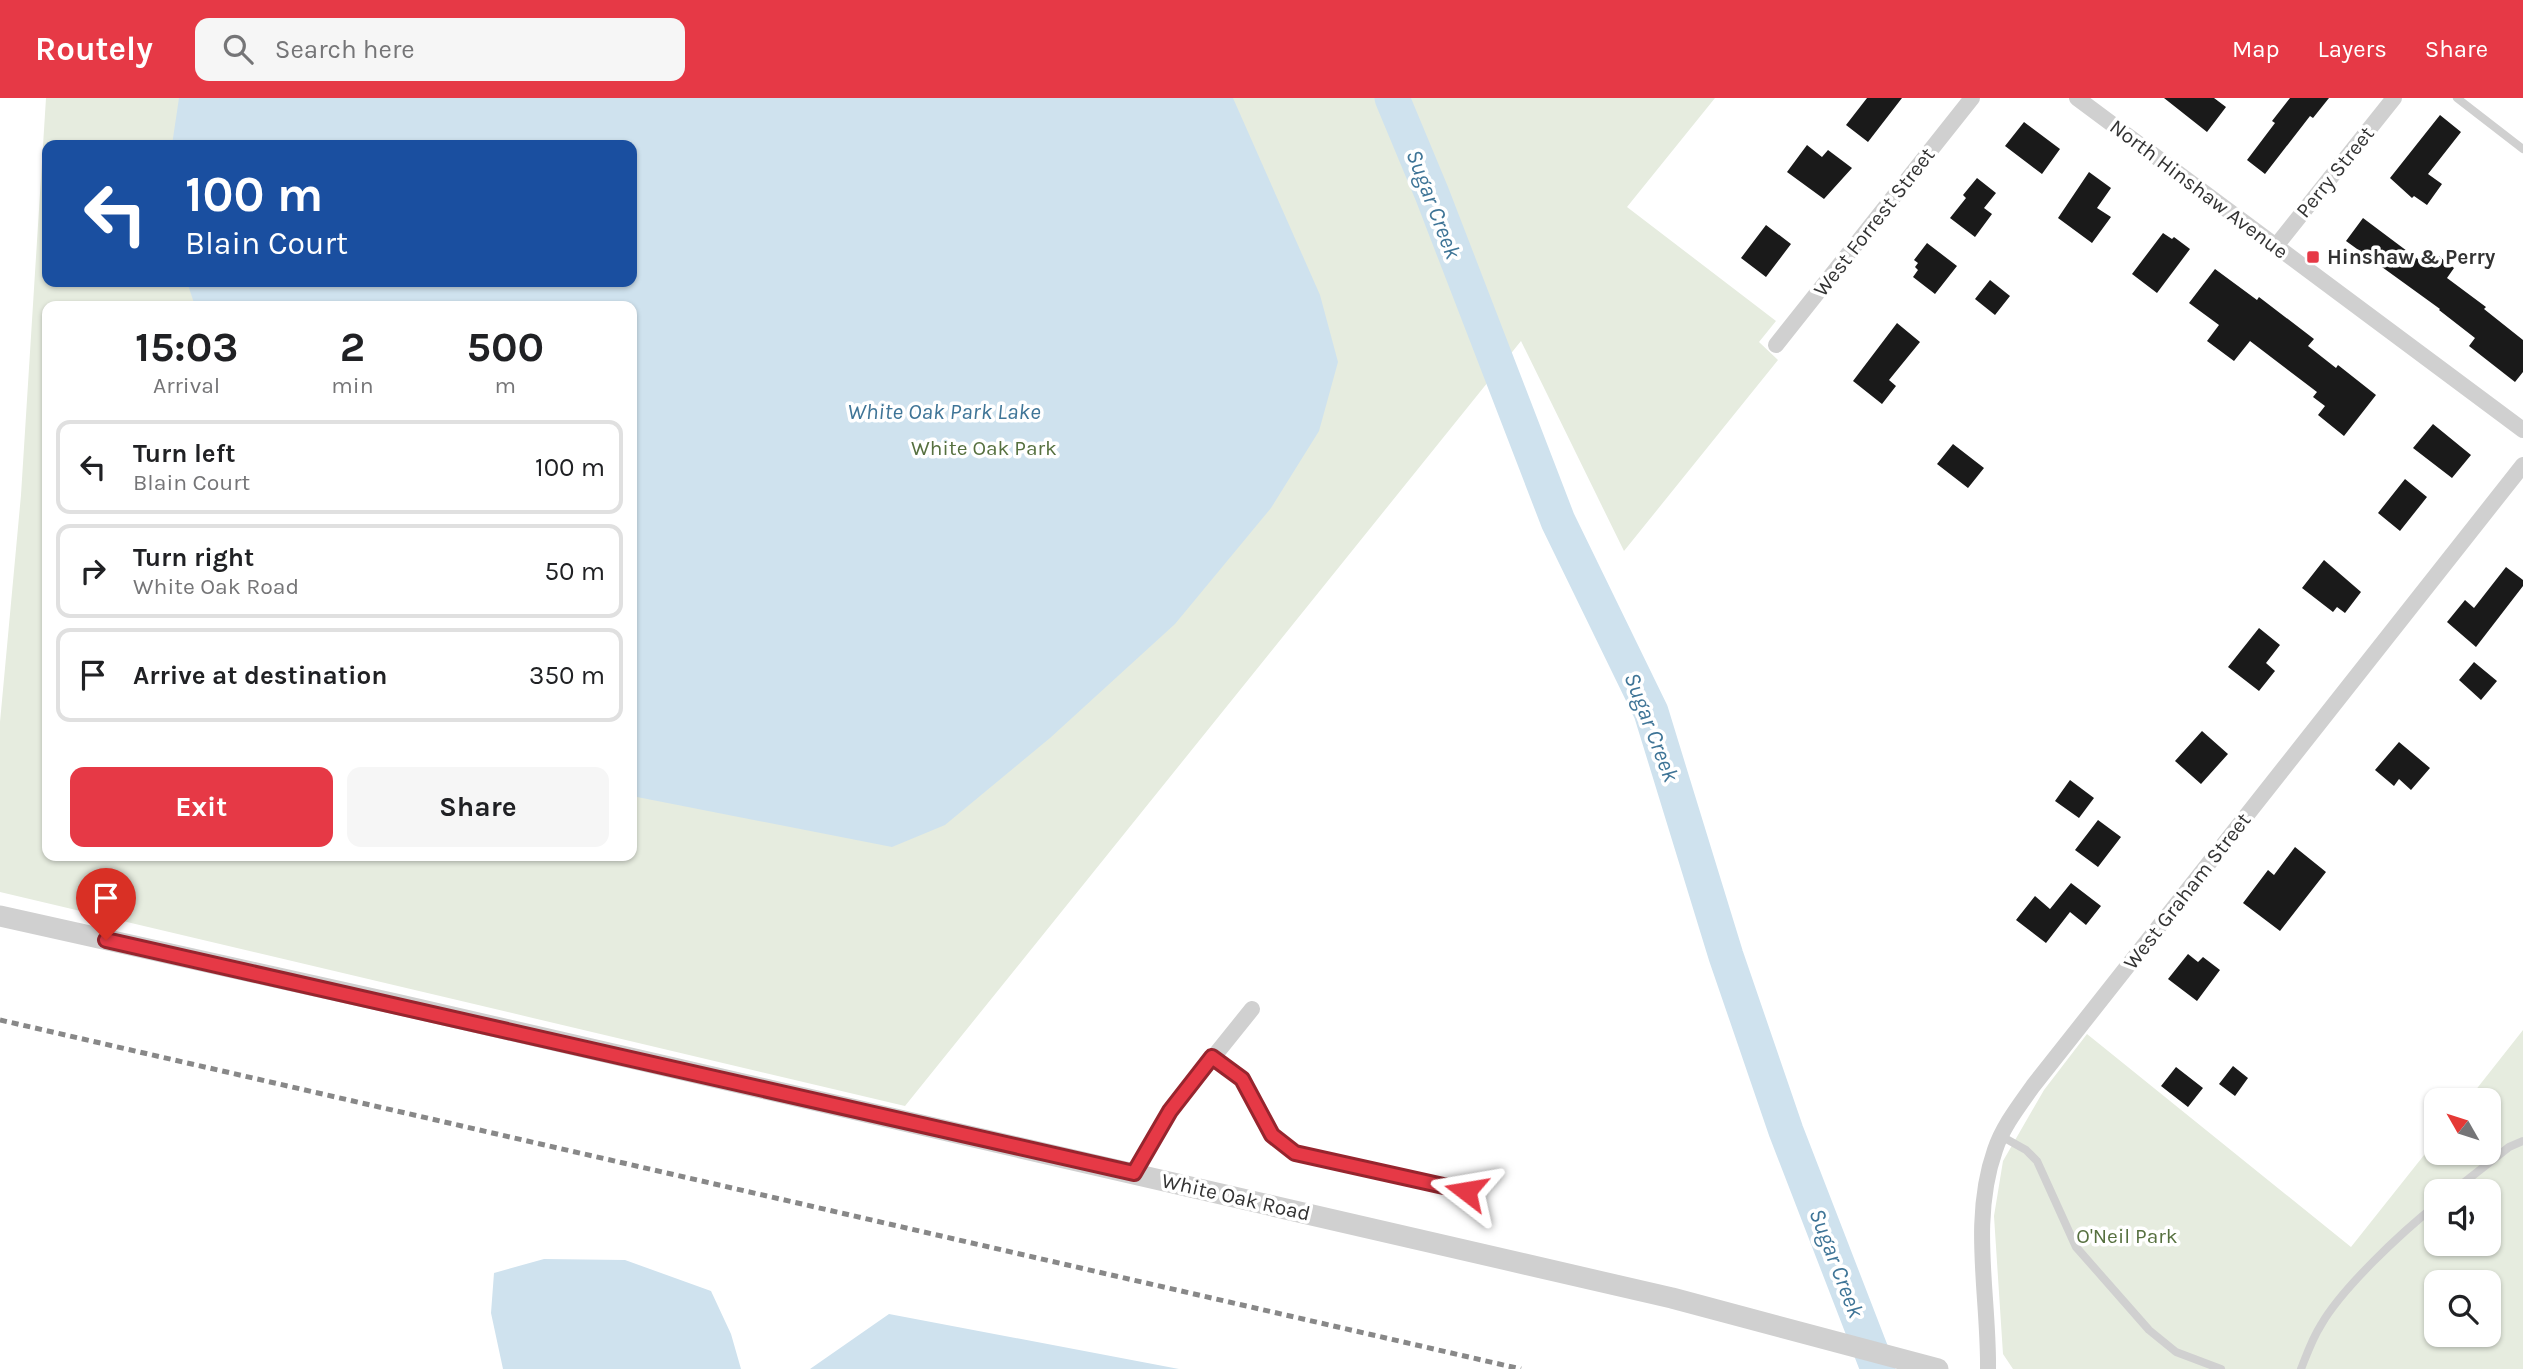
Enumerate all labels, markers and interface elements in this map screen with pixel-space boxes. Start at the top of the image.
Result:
search box [195,18,685,81]
text: Routely [35,30,153,68]
icon: search [219,30,257,68]
text: Search here [275,34,415,65]
text: Map [2232,35,2280,63]
text: Layers [2318,35,2387,63]
text: Share [2425,35,2488,63]
street label: North Hinshaw Avenue [2105,114,2293,264]
street label: Perry Street [2291,122,2379,222]
street label: West Forrest Street [1808,143,1940,301]
water label: Sugar Creek [1400,146,1467,263]
text: 100 m [185,166,323,223]
icon: left [70,168,161,259]
text: Blain Court [185,225,348,262]
place label: Hinshaw & Perry [2327,245,2496,269]
marker: Hinshaw & Perry [2305,249,2321,265]
text: 15:03 [135,322,238,372]
text: 2 [340,322,365,372]
text: 500 [466,322,544,372]
text: Arrival [153,372,220,399]
text: min [331,372,374,399]
text: m [494,372,516,399]
water label: White Oak Park Lake [847,398,1041,425]
park label: White Oak Park [911,436,1057,460]
text: Turn left [133,438,235,469]
icon: left [74,448,112,486]
text: 100 m [535,452,605,483]
text: Blain Court [133,469,250,496]
text: Turn right [133,542,254,573]
icon: right [74,552,112,590]
text: 50 m [544,556,605,587]
text: White Oak Road [133,573,299,600]
icon: arrive [74,656,112,694]
text: Arrive at destination [133,660,387,691]
text: 350 m [529,660,605,691]
water label: Sugar Creek [1618,669,1685,786]
button: Exit [70,767,333,847]
button: Share [347,767,609,847]
street label: West Graham Street [2118,808,2256,974]
pin [76,868,136,940]
icon: arrive [87,879,125,917]
north arrow [2424,1088,2501,1166]
map controls [2424,1088,2501,1347]
position arrow [1429,1154,1503,1228]
street label: White Oak Road [1159,1168,1313,1226]
button: sound [2424,1179,2501,1256]
water label: Sugar Creek [1803,1205,1870,1322]
park label: O'Neil Park [2076,1224,2178,1248]
button: search [2424,1270,2501,1347]

